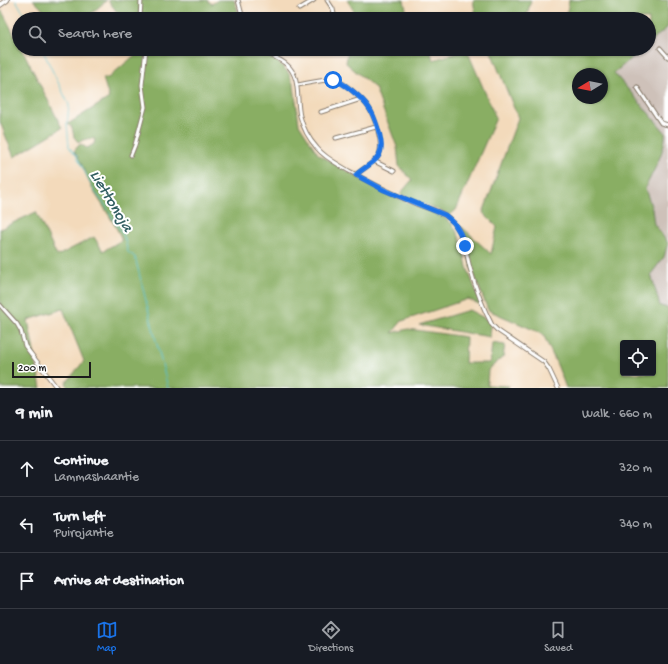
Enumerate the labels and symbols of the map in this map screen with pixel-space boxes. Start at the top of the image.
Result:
north arrow [572,68,608,104]
route start [324,71,342,89]
water label: Liettonoja [84,168,136,237]
route end [456,237,474,255]
scale bar [12,360,91,379]

